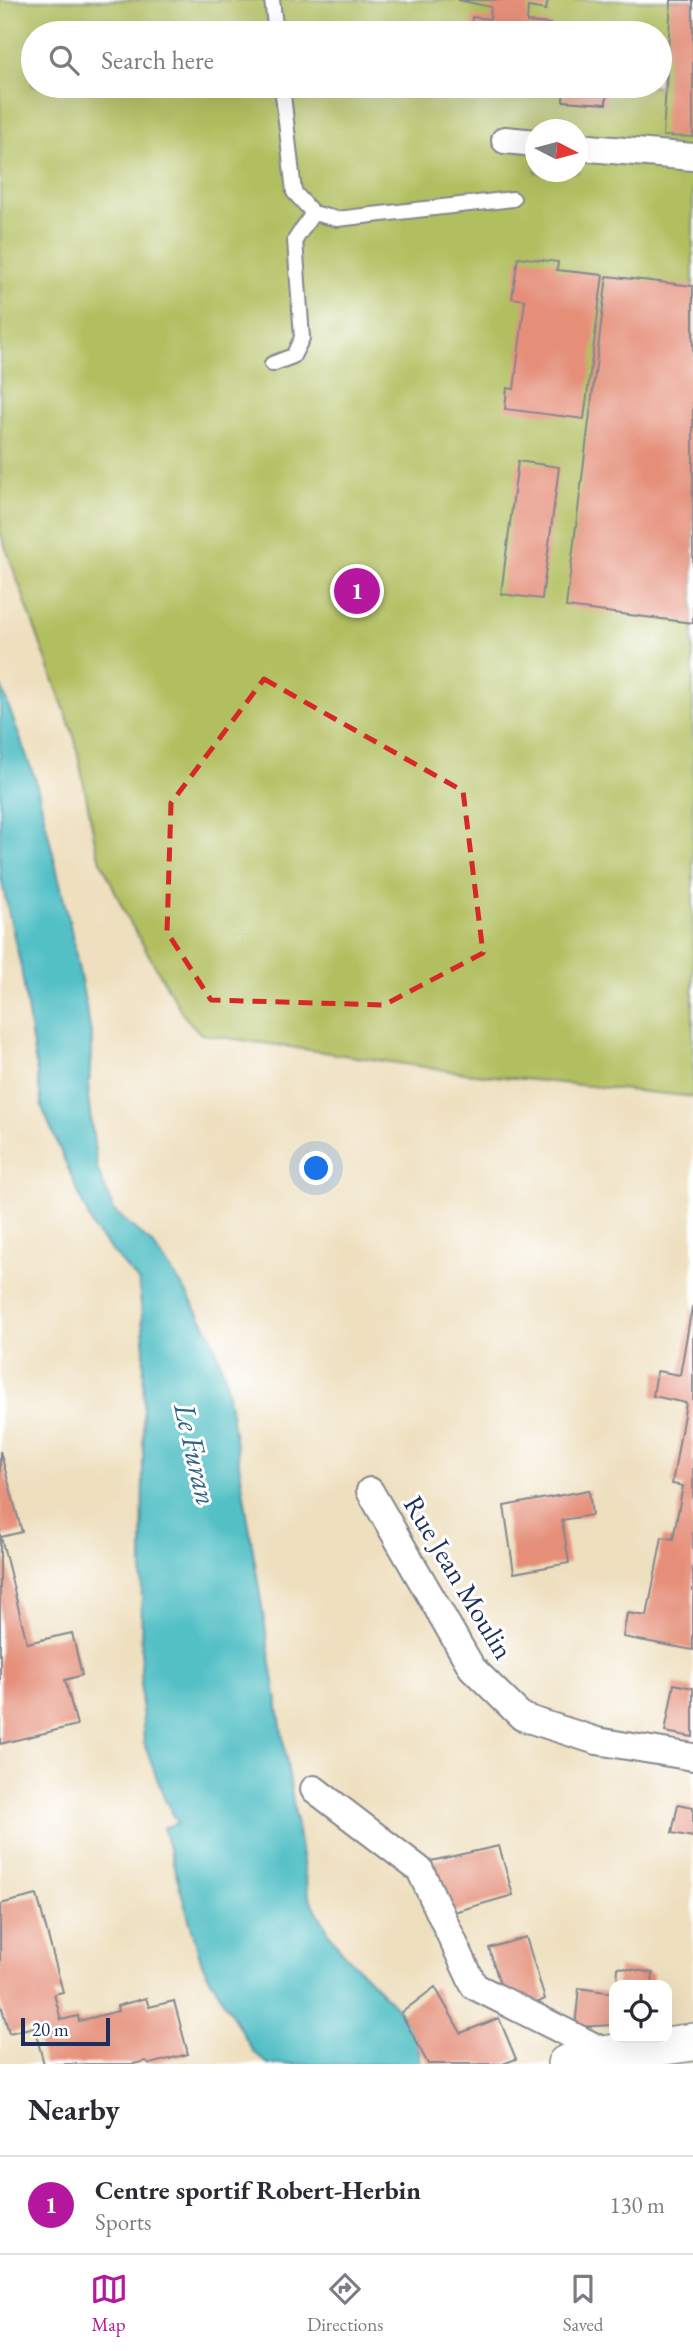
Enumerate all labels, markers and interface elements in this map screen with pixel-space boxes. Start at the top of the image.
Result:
search box [21,21,672,98]
icon: search [45,41,83,79]
text: Search here [101,43,214,77]
north arrow [525,119,588,182]
pin: 1 [334,565,380,617]
your location [299,1151,333,1185]
water label: Le Furan [165,1398,227,1509]
street label: Rue Jean Moulin [396,1488,522,1666]
map controls [609,1980,672,2043]
button: locate [609,1980,672,2043]
scale bar [21,2015,110,2047]
text: 20 m [32,2017,69,2042]
text: Nearby [28,2090,120,2129]
text: Centre sportif Robert-Herbin [95,2173,421,2207]
text: 1 [45,2190,57,2220]
text: 130 m [609,2190,665,2220]
text: Sports [95,2207,151,2237]
tab: Map [90,2270,128,2337]
tab: Directions [307,2270,383,2337]
tab: Saved [563,2270,603,2337]

